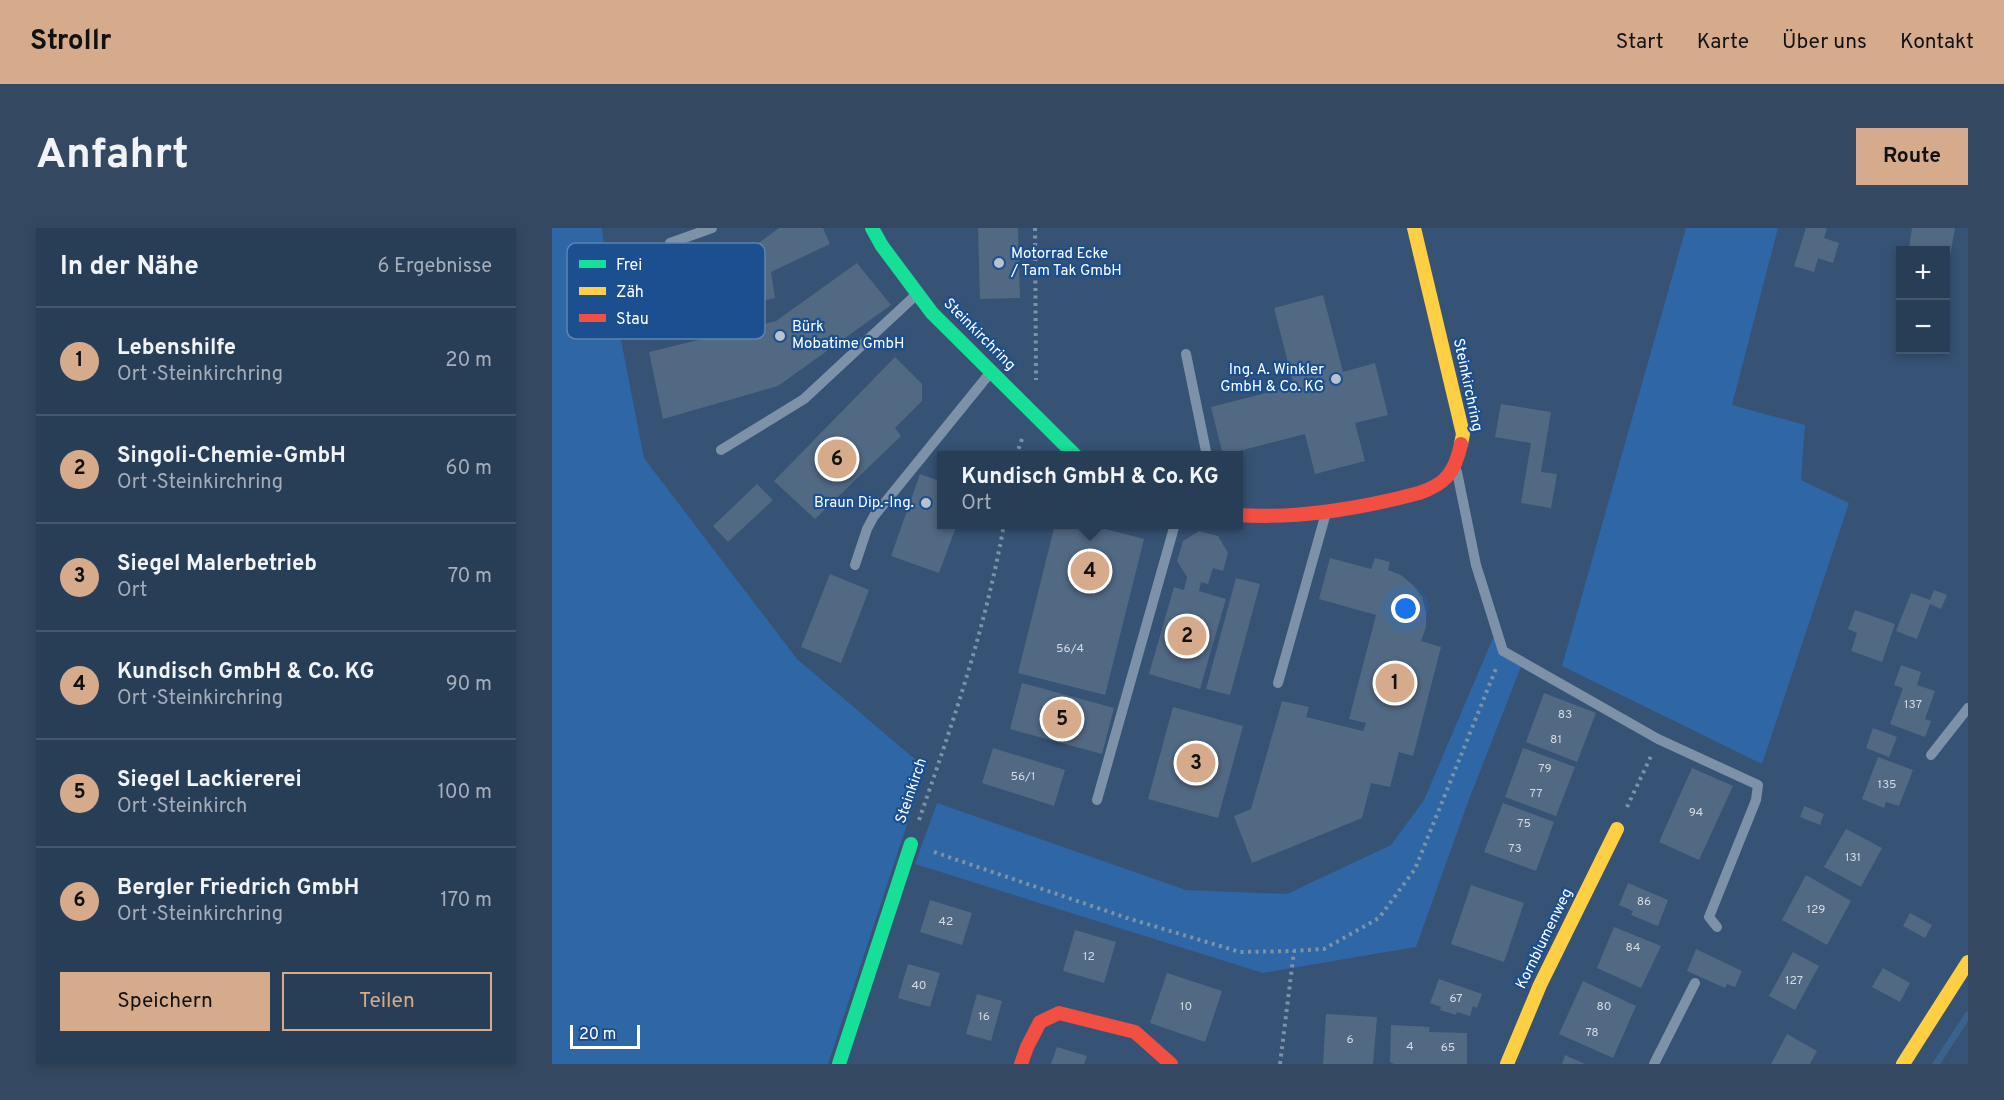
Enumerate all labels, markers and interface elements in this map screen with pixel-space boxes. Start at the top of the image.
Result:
text: Strollr [30,24,112,60]
text: Start [1616,29,1664,56]
text: Karte [1697,29,1749,56]
text: Über uns [1782,29,1867,56]
text: Kontakt [1900,29,1974,56]
button: Route [1856,128,1968,185]
text: Anfahrt [36,130,189,183]
legend [567,243,765,339]
place label: Motorrad Ecke / Tam Tak GmbH [1010,245,1122,281]
map controls [1896,246,1950,354]
button: + [1896,246,1950,300]
text: In der Nähe [60,251,199,284]
text: 6 Ergebnisse [377,254,492,280]
text: Frei [616,256,642,276]
marker: Motorrad Ecke / Tam Tak GmbH [992,256,1006,270]
text: Zäh [616,283,644,303]
street label: Steinkirchring [939,295,1019,375]
button: − [1896,300,1950,354]
text: Stau [616,310,649,330]
place label: Bürk Mobatime GmbH [792,318,904,354]
marker: Bürk Mobatime GmbH [773,329,787,343]
text: Lebenshilfe [117,335,236,362]
street label: Steinkirchring [1448,337,1486,433]
text: 1 [76,348,84,374]
text: 20 m [445,348,492,374]
place label: Ing. A. Winkler GmbH & Co. KG [1220,361,1324,397]
text: Ort · Steinkirchring [117,362,283,388]
marker: Ing. A. Winkler GmbH & Co. KG [1329,372,1343,386]
pin: 6 [818,436,856,482]
text: Singoli-Chemie-GmbH [117,443,346,470]
popup [937,451,1243,529]
text: 2 [73,456,86,482]
text: 60 m [446,456,492,482]
text: Kundisch GmbH & Co. KG [961,464,1219,491]
text: Ort · Steinkirchring [117,470,283,496]
text: Ort [961,491,992,517]
place label: Braun Dip.-Ing. [814,494,914,513]
marker: Braun Dip.-Ing. [919,496,933,510]
pin: 4 [1070,548,1110,594]
text: Siegel Malerbetrieb [117,551,317,578]
text: 3 [74,564,86,590]
text: 70 m [448,564,492,590]
text: Ort [117,578,147,604]
your location [1391,594,1420,623]
pin: 2 [1168,614,1206,658]
house number: 56/4 [1056,641,1084,657]
text: Kundisch GmbH & Co. KG [117,659,375,686]
pin: 1 [1376,660,1414,706]
text: 4 [73,672,86,698]
text: 90 m [446,672,492,698]
text: Ort · Steinkirchring [117,686,283,712]
pin: 5 [1042,696,1082,742]
house number: 137 [1904,697,1922,713]
house number: 83 [1558,707,1572,723]
house number: 81 [1550,732,1562,748]
pin: 3 [1176,740,1216,786]
street label: Steinkirch [892,756,932,826]
house number: 79 [1538,761,1552,777]
text: Siegel Lackiererei [117,767,302,794]
house number: 56/1 [1011,769,1035,785]
house number: 135 [1877,777,1897,793]
text: 5 [73,780,86,806]
text: 100 m [437,780,492,806]
house number: 77 [1530,786,1542,802]
text: Ort · Steinkirch [117,794,247,820]
house number: 94 [1689,805,1703,821]
house number: 75 [1517,816,1531,832]
house number: 73 [1508,841,1522,857]
house number: 131 [1845,850,1861,866]
text: Bergler Friedrich GmbH [117,875,359,902]
street label: Kornblumenweg [1512,886,1578,992]
text: 6 [73,888,86,914]
text: 170 m [440,888,492,914]
house number: 86 [1637,894,1651,910]
text: Ort · Steinkirchring [117,902,283,928]
house number: 129 [1807,902,1825,918]
house number: 42 [939,914,953,930]
house number: 84 [1626,940,1640,956]
house number: 12 [1083,949,1095,965]
button: Speichern [60,972,270,1031]
button: Teilen [282,972,492,1031]
house number: 127 [1785,973,1803,989]
house number: 40 [911,978,927,994]
house number: 67 [1449,991,1463,1007]
house number: 10 [1180,999,1192,1015]
house number: 80 [1597,999,1611,1015]
house number: 16 [978,1009,990,1025]
scale bar [570,1022,640,1050]
text: 20 m [579,1025,616,1045]
house number: 78 [1585,1025,1599,1041]
house number: 6 [1346,1032,1354,1048]
house number: 4 [1406,1039,1414,1055]
house number: 65 [1441,1040,1455,1056]

